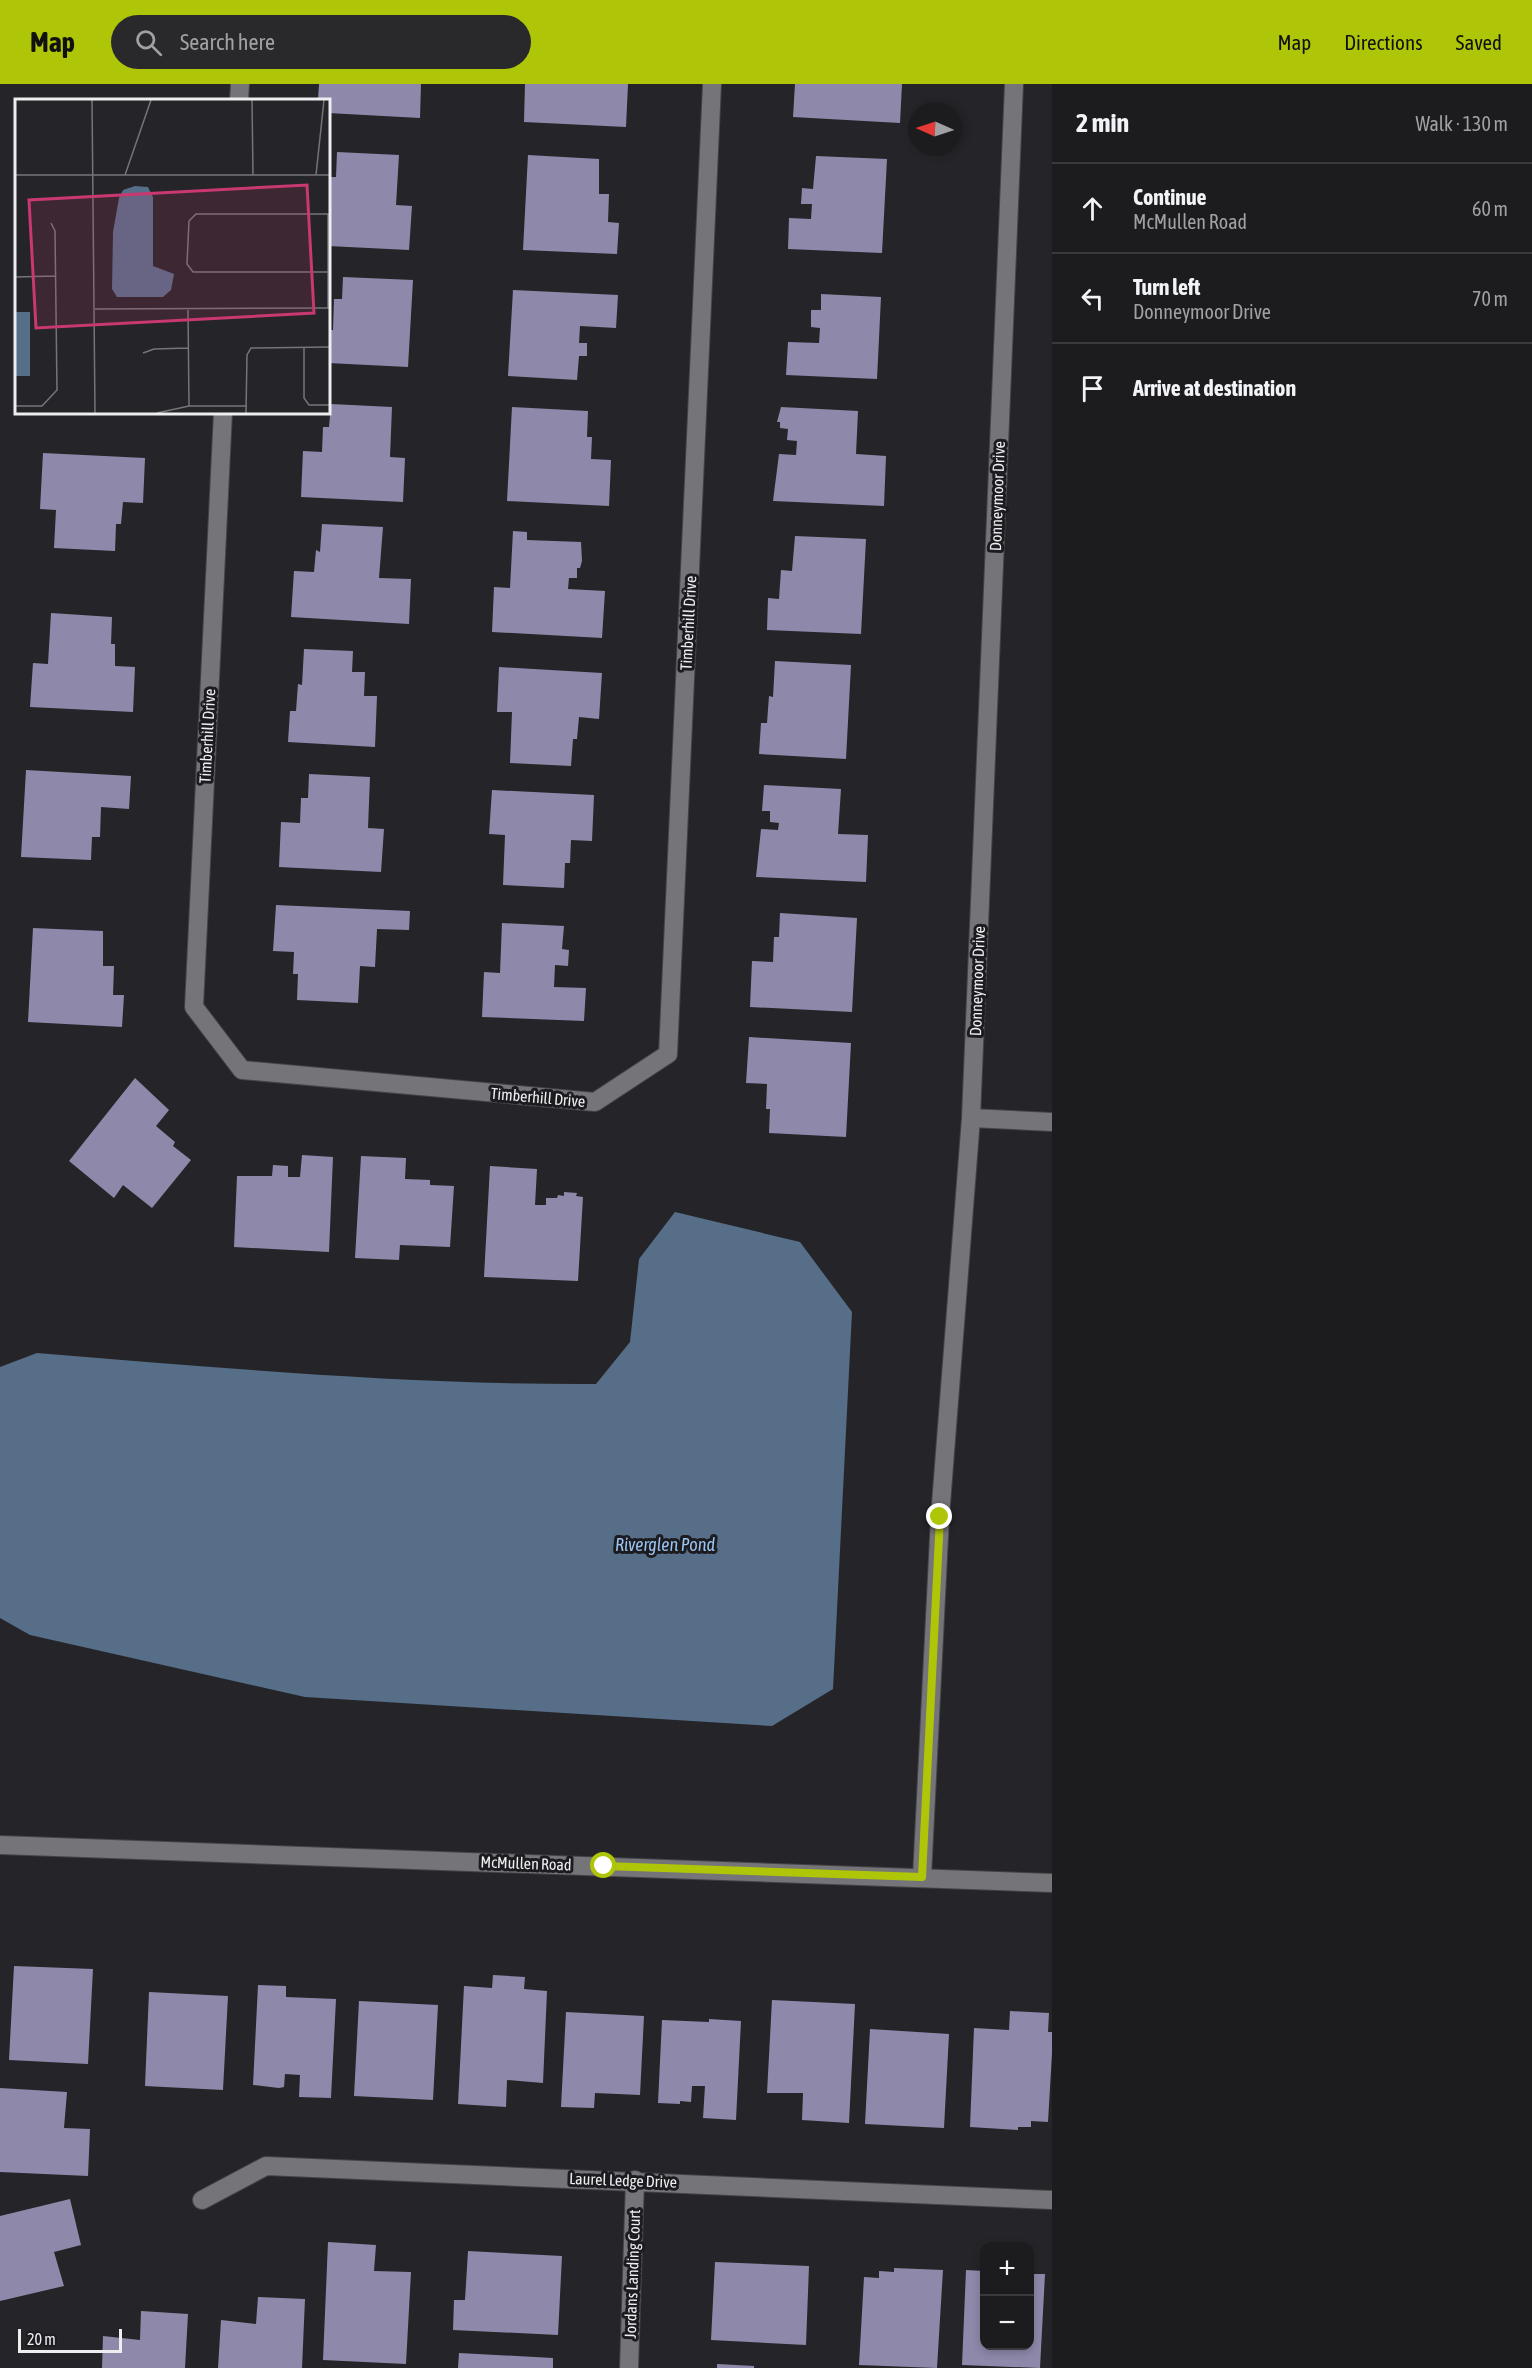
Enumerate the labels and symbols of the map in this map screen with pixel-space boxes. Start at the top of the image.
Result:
inset map [15,99,330,414]
north arrow [908,102,962,156]
street label: Donneymoor Drive [986,441,1009,551]
street label: Timberhill Drive [677,575,699,671]
street label: Timberhill Drive [196,688,218,784]
street label: Donneymoor Drive [966,926,989,1036]
street label: Timberhill Drive [490,1084,586,1110]
route end [926,1503,952,1529]
water label: Riverglen Pond [615,1534,715,1555]
street label: McMullen Road [480,1852,572,1874]
route start [590,1852,616,1878]
street label: Laurel Ledge Drive [569,2169,677,2192]
street label: Jordans Landing Court [621,2209,644,2339]
scale bar [18,2326,122,2354]

